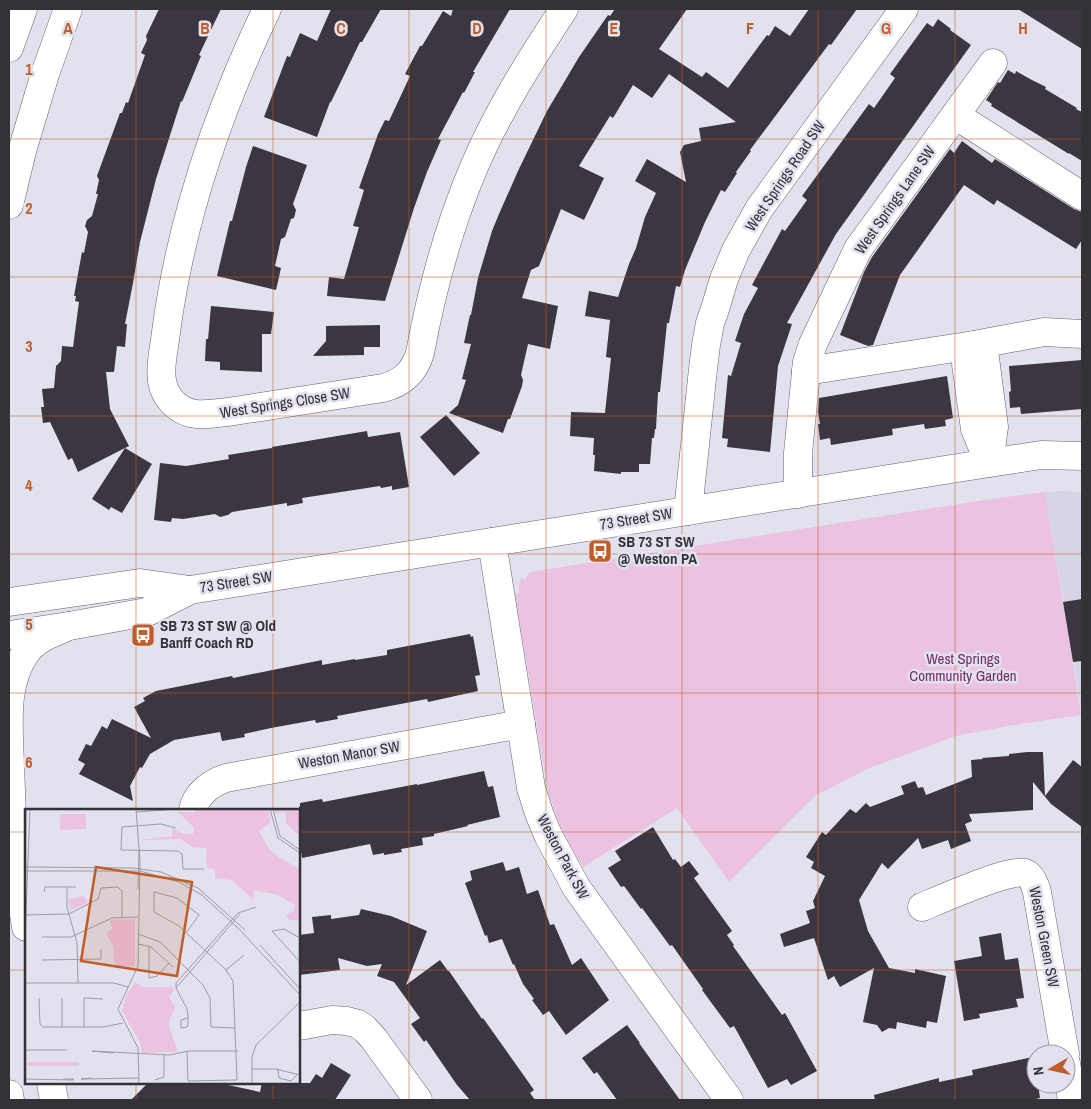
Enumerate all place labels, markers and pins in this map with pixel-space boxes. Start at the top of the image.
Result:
place label: SB 73 ST SW @ Weston PA [618,531,697,569]
bus stop icon: SB 73 ST SW @ Weston PA [587,538,613,564]
place label: SB 73 ST SW @ Old Banff Coach RD [160,615,276,653]
bus stop icon: SB 73 ST SW @ Old Banff Coach RD [130,622,156,648]

